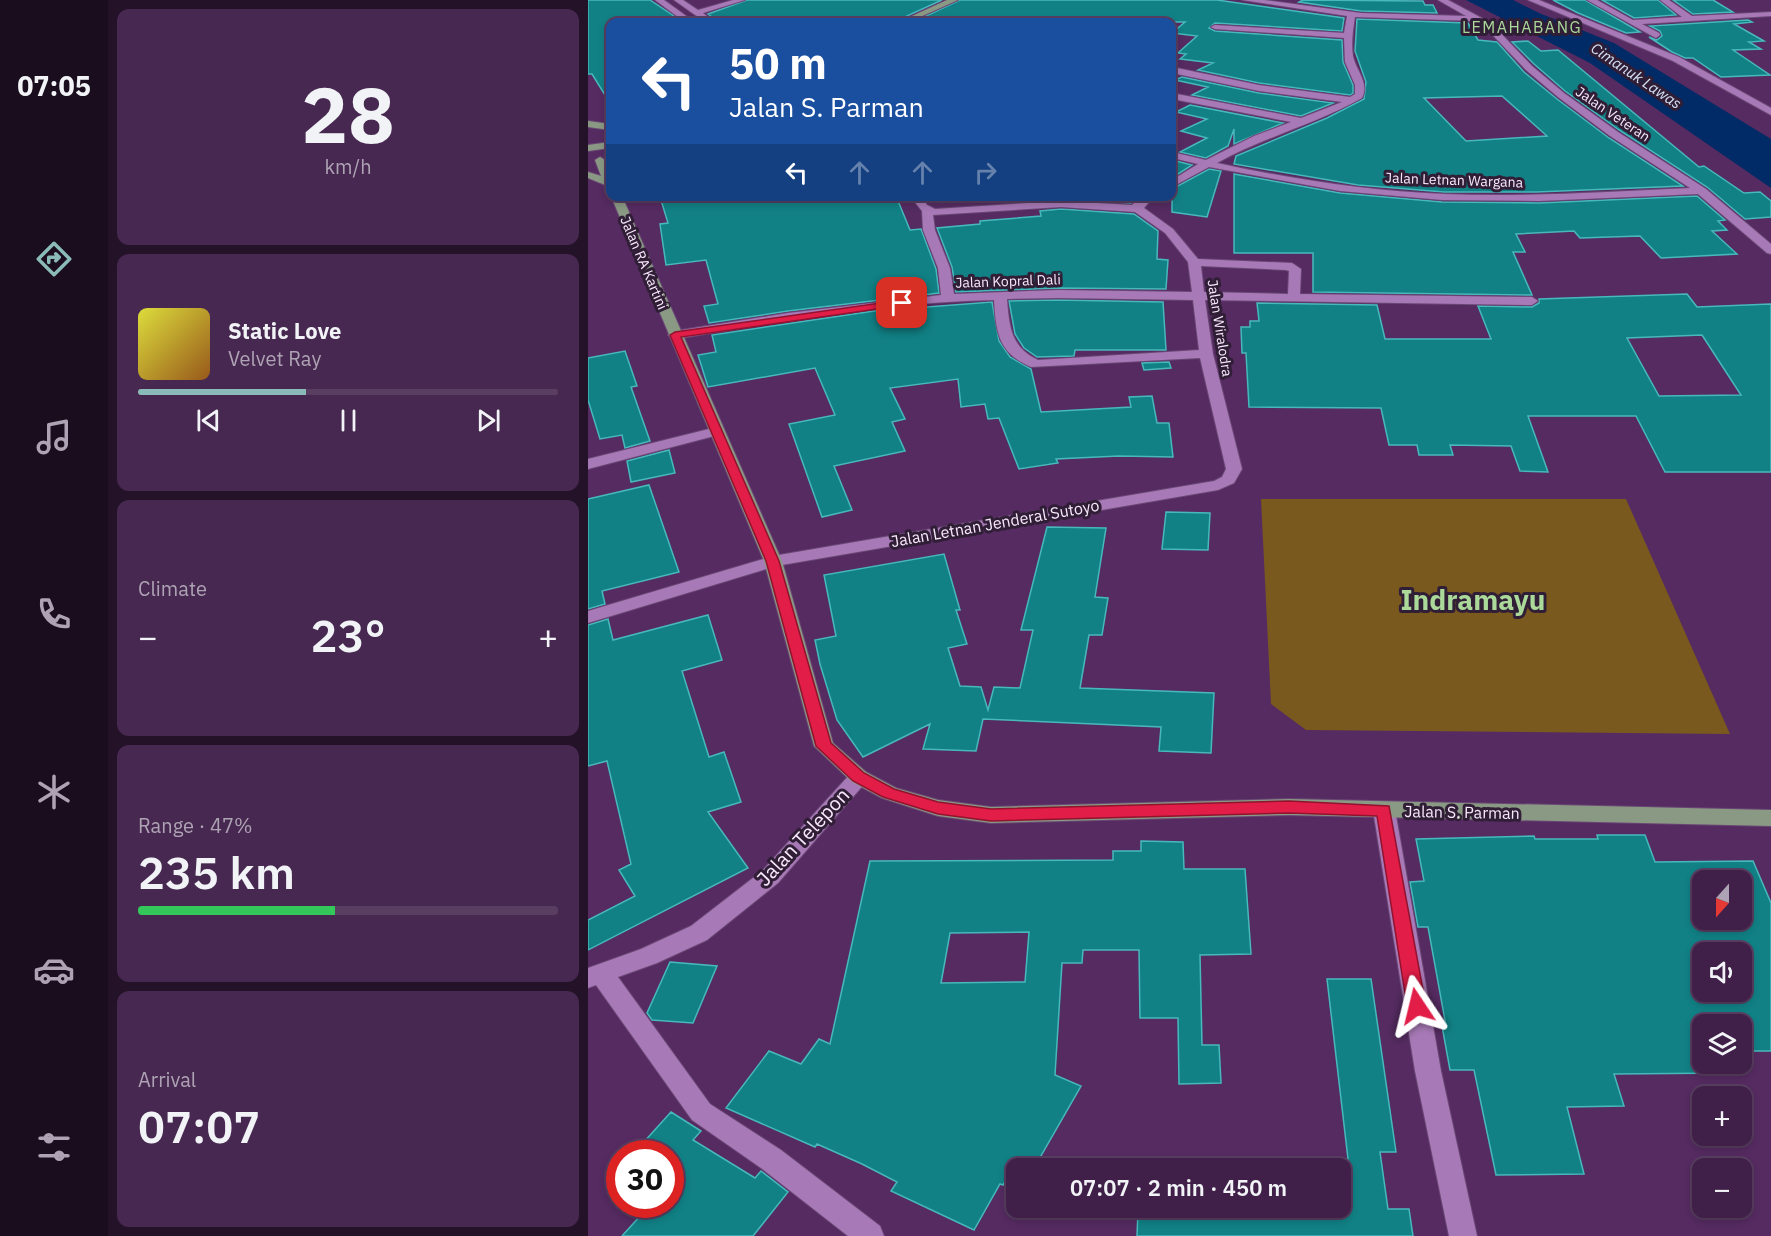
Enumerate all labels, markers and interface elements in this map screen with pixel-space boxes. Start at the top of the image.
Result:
district label: LEMAHABANG [1462,17,1582,37]
text: 50 m [729,36,827,91]
water label: Cimanuk Lawas [1587,38,1685,113]
icon: left [630,42,708,120]
text: 28 [301,63,395,164]
text: 07:05 [17,68,91,103]
street label: Jalan Veteran [1572,82,1654,146]
text: Jalan S. Parman [729,89,924,124]
text: km/h [324,153,372,180]
icon: left [780,156,813,189]
icon: ahead [843,156,876,189]
icon: ahead [906,156,939,189]
icon: right [969,156,1002,189]
street label: Jalan Letnan Wargana [1385,169,1524,191]
street label: Jalan RA Kartini [616,214,672,312]
icon: directions [33,238,75,280]
street label: Jalan Kopral Dali [955,270,1061,292]
pin [876,277,927,328]
street label: Jalan Wiralodra [1203,278,1237,378]
icon: arrive [885,286,918,319]
text: Static Love [228,316,341,345]
text: Velvet Ray [228,345,321,372]
icon: previous [192,404,225,437]
icon: pause [332,404,365,437]
icon: next [472,404,505,437]
icon: music [33,416,75,458]
street label: Jalan Letnan Jenderal Sutoyo [889,495,1101,551]
text: Climate [138,575,207,602]
district label: Indramayu [1400,581,1546,618]
icon: phone [33,593,75,635]
text: 23° [310,606,386,664]
text: − [138,615,158,658]
text: + [538,615,558,658]
icon: climate [33,771,75,813]
street label: Jalan Telepon [750,782,855,891]
street label: Jalan S. Parman [1404,801,1520,823]
text: Range · 47% [138,812,253,839]
text: 235 km [138,843,295,901]
north arrow [1692,870,1752,930]
map controls [1692,870,1752,1218]
button: sound [1692,942,1752,1002]
icon: car [33,949,75,991]
position arrow [1385,974,1449,1038]
button: layers [1692,1014,1752,1074]
text: Arrival [138,1066,196,1093]
button: + [1692,1086,1752,1146]
text: 07:07 [138,1097,260,1155]
icon: filters [33,1126,75,1168]
speed limit sign: 30 [606,1140,684,1218]
button: − [1692,1158,1752,1218]
text: 07:07 · 2 min · 450 m [1070,1173,1287,1202]

